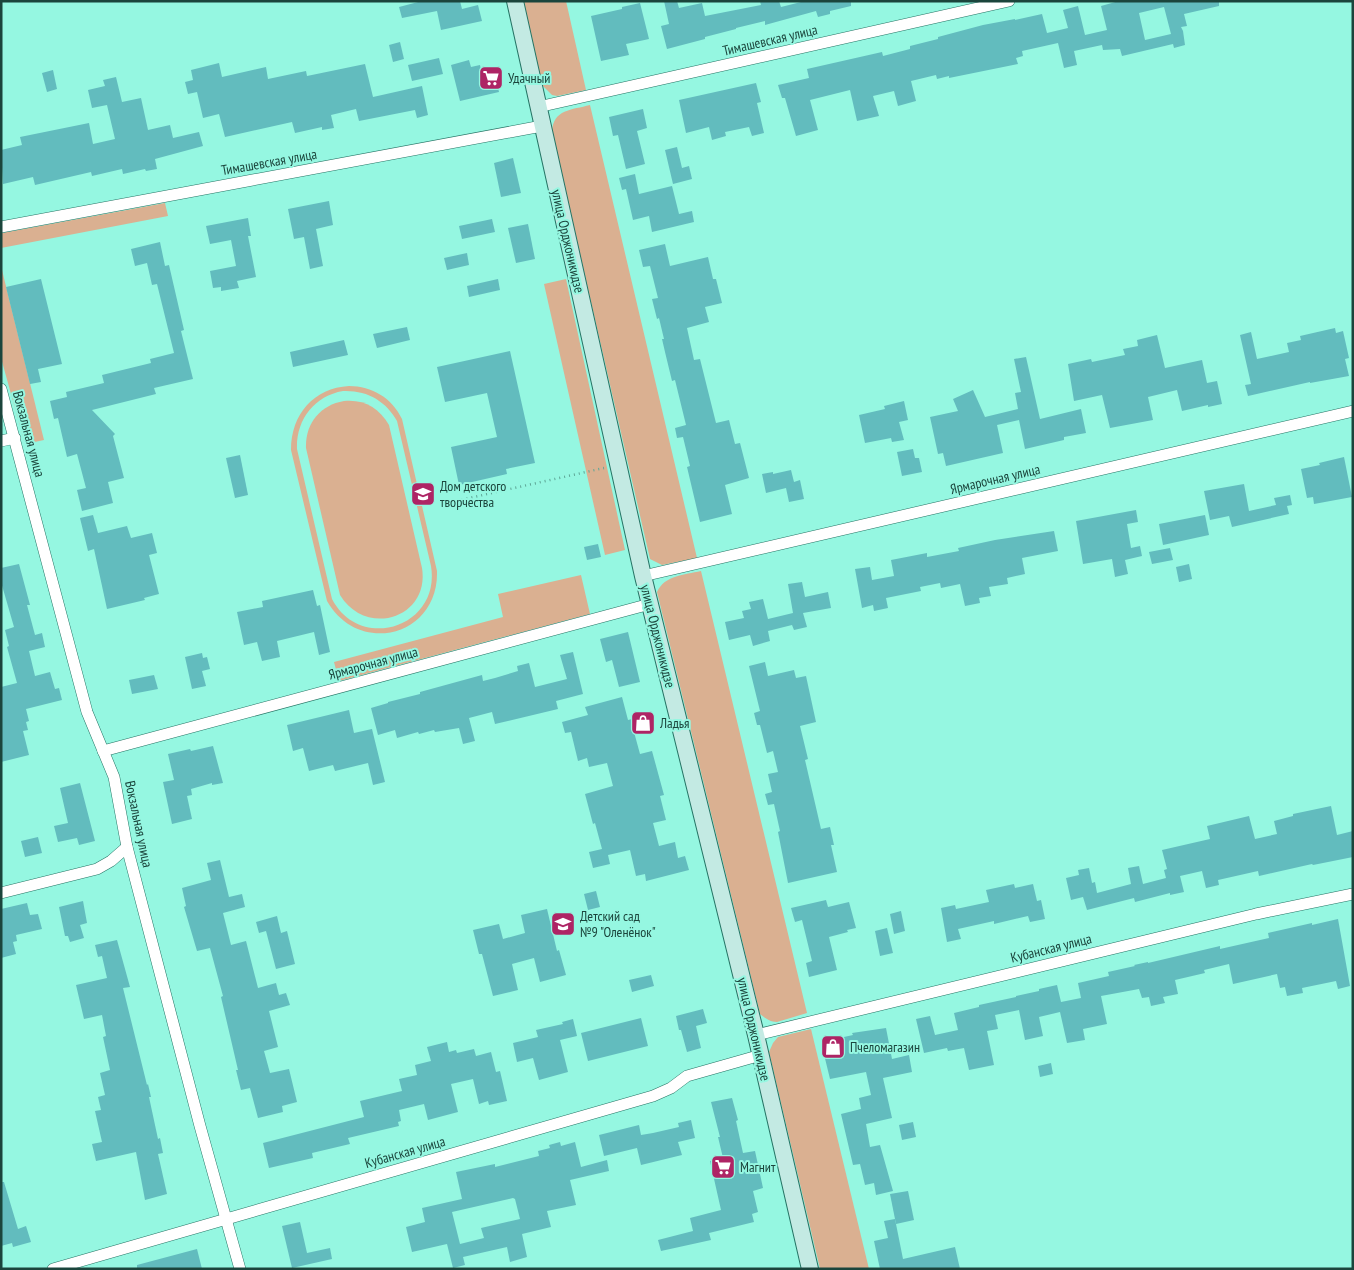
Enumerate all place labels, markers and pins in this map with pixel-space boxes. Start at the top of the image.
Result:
supermarket icon: Удачный [478,65,504,91]
place label: Удачный [508,69,550,87]
place label: Дом детского творчества [440,477,506,511]
school or university icon: Дом детского творчества [410,481,436,507]
shop icon: Ладья [630,710,656,736]
place label: Ладья [659,714,689,732]
place label: Детский сад №9 "Оленёнок" [580,907,656,941]
school or university icon: Детский сад №9 "Оленёнок" [550,911,576,937]
shop icon: Пчеломагазин [820,1034,846,1060]
place label: Пчеломагазин [850,1038,920,1056]
supermarket icon: Магнит [710,1154,736,1180]
place label: Магнит [740,1158,776,1176]

